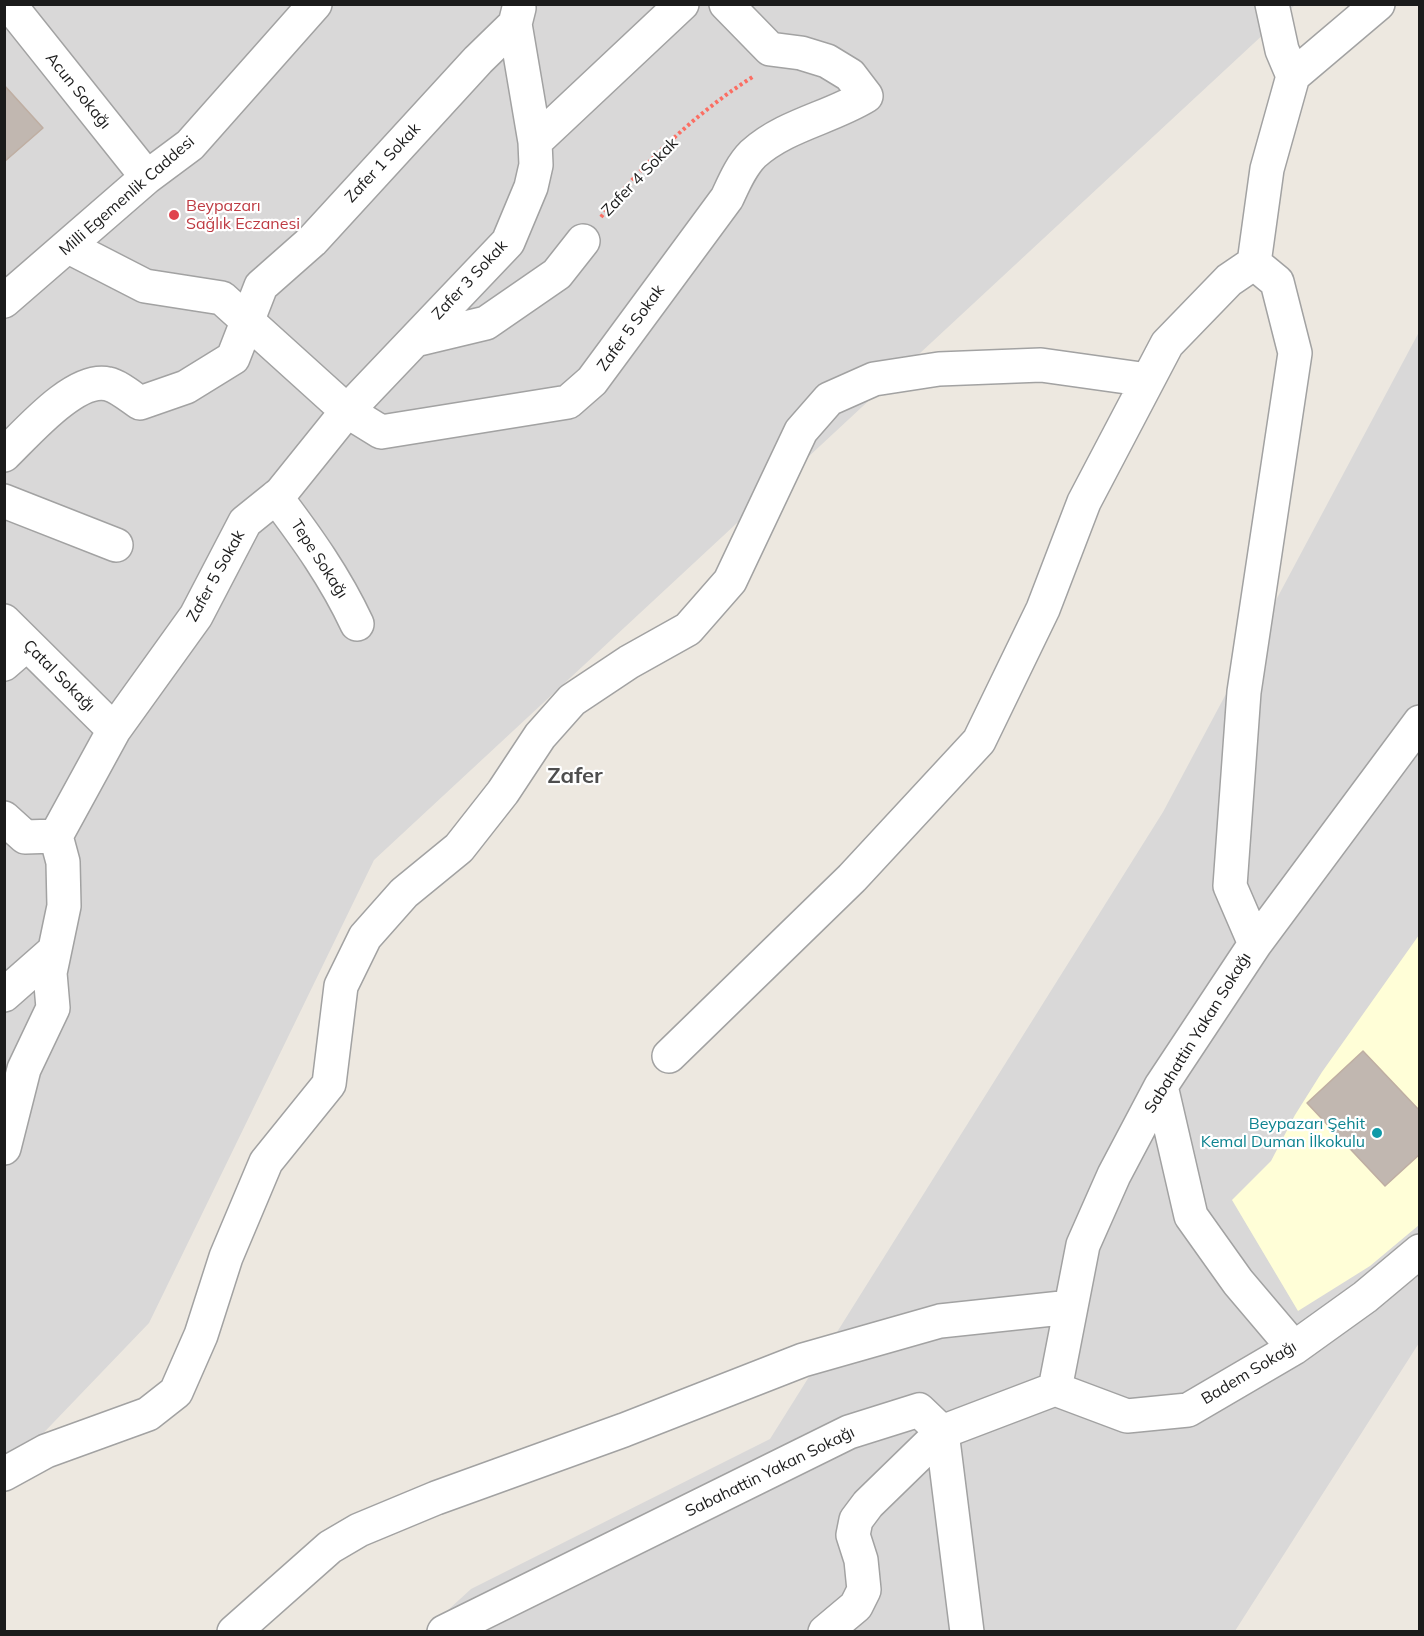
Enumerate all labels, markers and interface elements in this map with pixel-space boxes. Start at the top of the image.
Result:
street label: Acun Sokağı [41,49,115,133]
street label: Zafer 1 Sokak [341,119,425,207]
street label: Milli Egemenlik Caddesi [55,132,199,260]
street label: Zafer 4 Sokak [598,134,682,220]
place label: Beypazarı Sağlık Eczanesi [186,196,300,234]
marker: Beypazarı Sağlık Eczanesi [167,208,181,222]
street label: Zafer 3 Sokak [428,236,512,324]
street label: Zafer 5 Sokak [593,281,669,375]
street label: Tepe Sokağı [286,516,352,602]
street label: Zafer 5 Sokak [183,527,249,625]
street label: Çatal Sokağı [19,636,99,716]
district label: Zafer [547,763,603,789]
street label: Sabahattin Yakan Sokağı [1141,949,1255,1117]
place label: Beypazarı Şehit Kemal Duman İlkokulu [1201,1114,1365,1152]
marker: Beypazarı Şehit Kemal Duman İlkokulu [1370,1126,1384,1140]
street label: Badem Sokağı [1198,1337,1300,1409]
street label: Sabahattin Yakan Sokağı [682,1423,858,1521]

